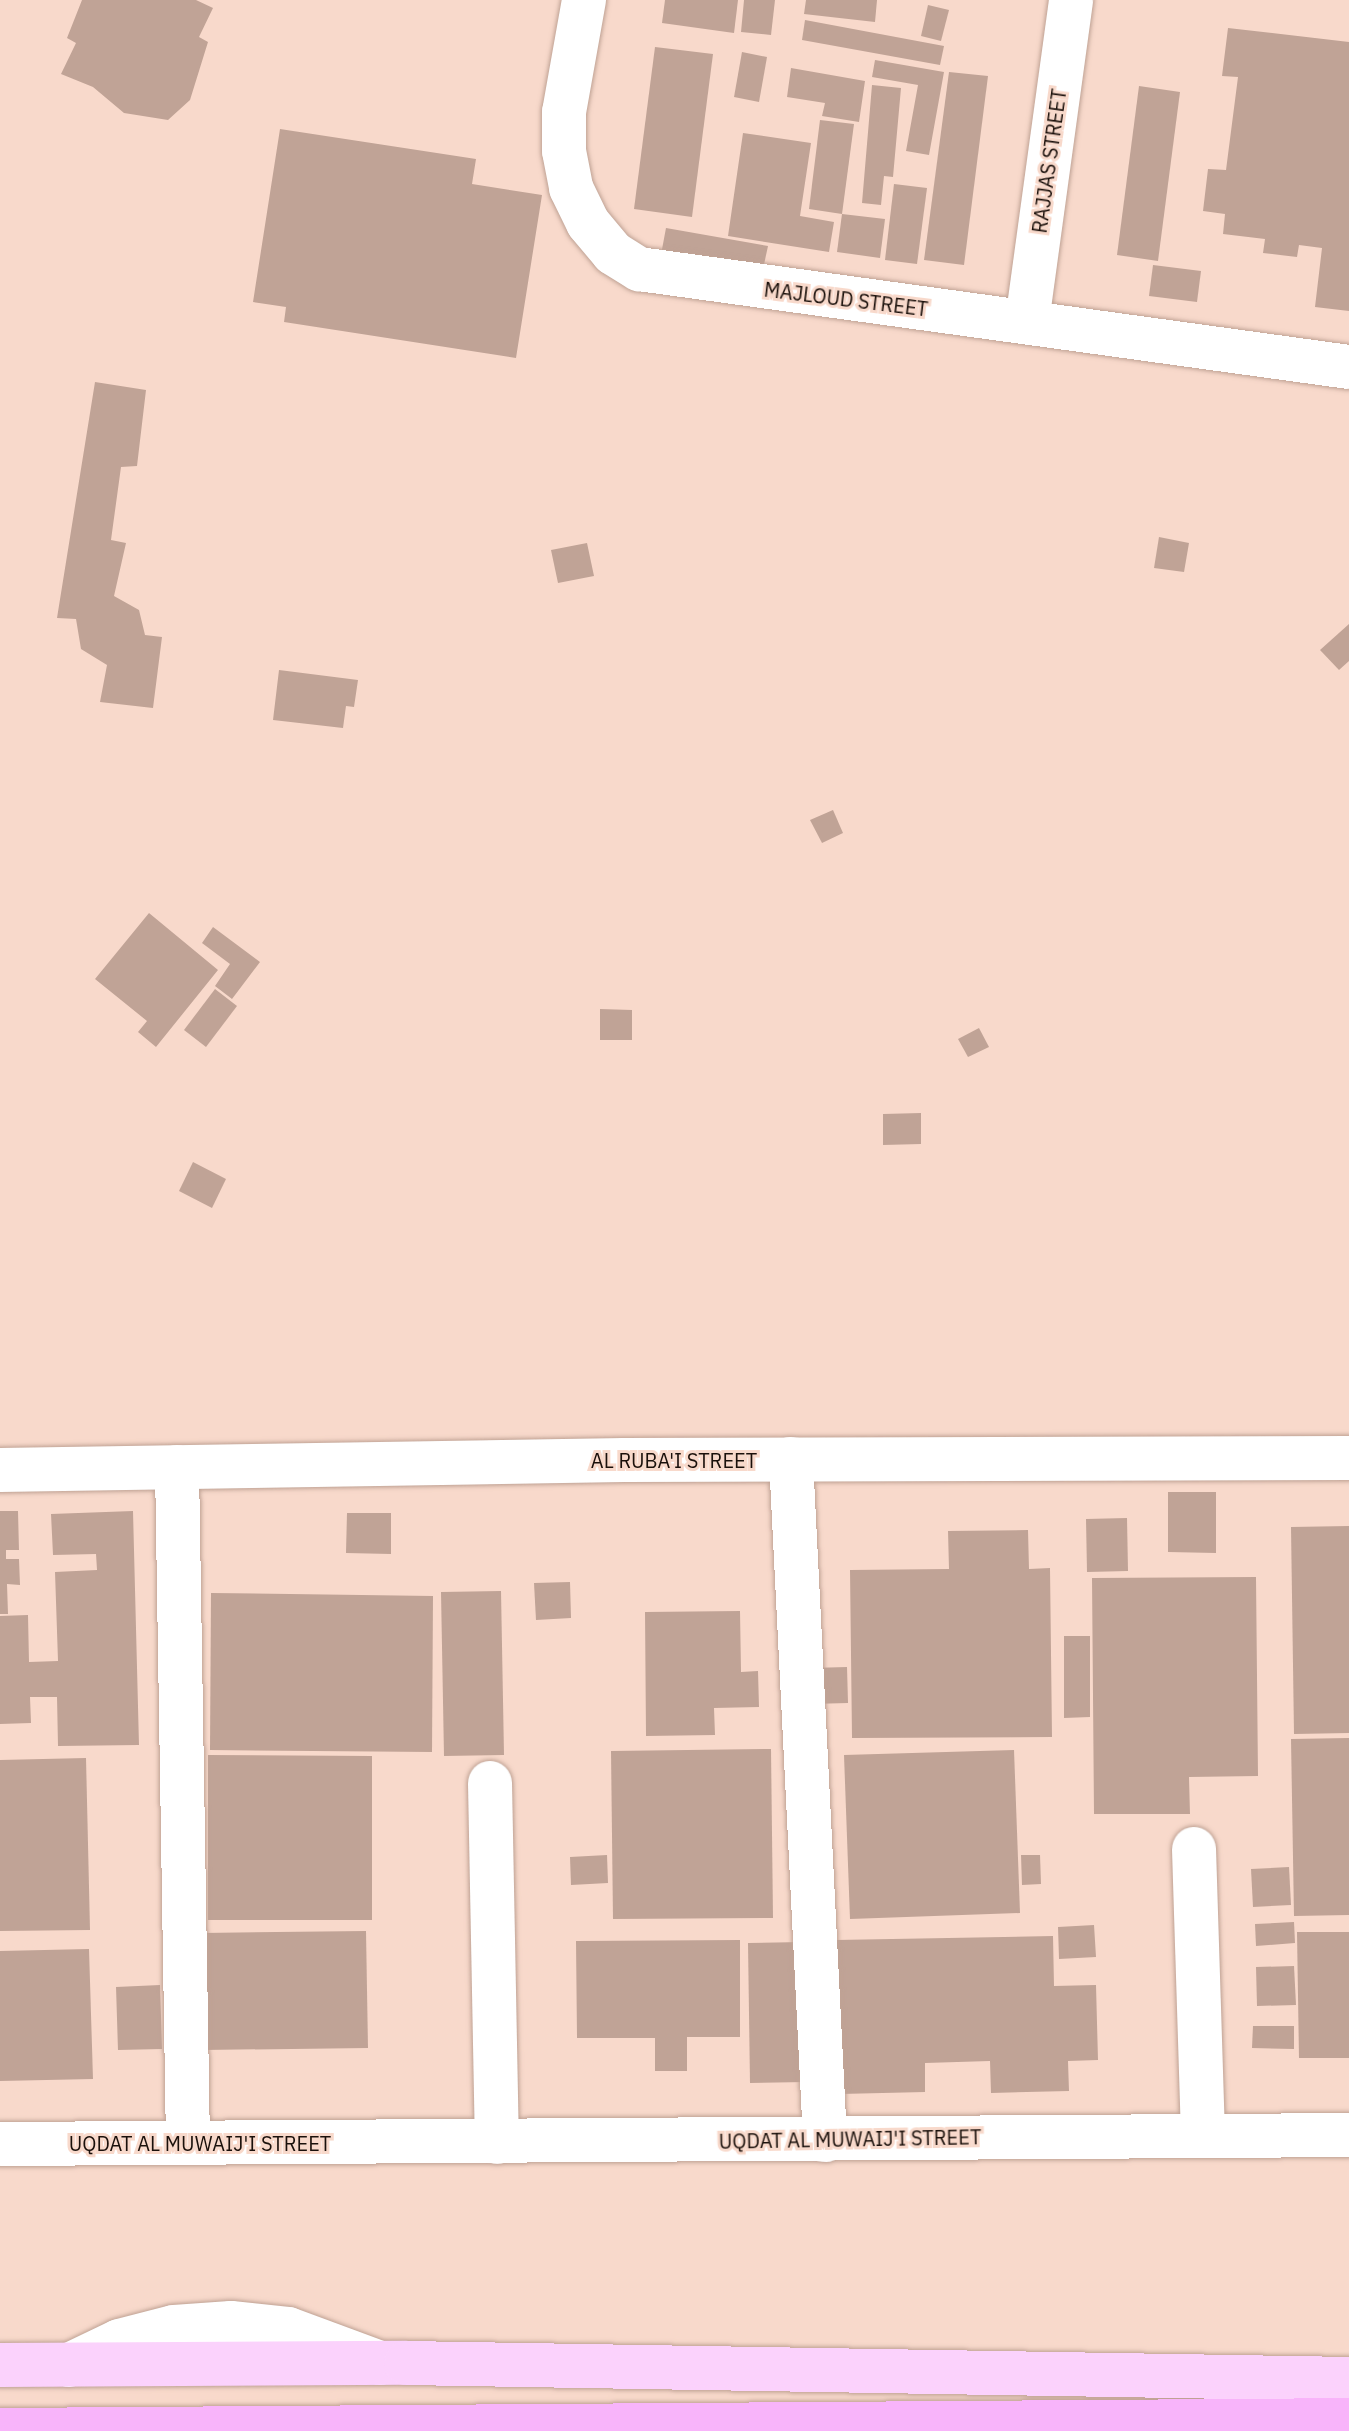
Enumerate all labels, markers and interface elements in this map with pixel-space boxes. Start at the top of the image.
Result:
street label: RAJJAS STREET [1027,87,1071,235]
street label: MAJLOUD STREET [763,277,929,321]
street label: AL RUBA'I STREET [591,1448,757,1472]
street label: UQDAT AL MUWAIJ'I STREET [719,2125,981,2153]
street label: UQDAT AL MUWAIJ'I STREET [69,2131,331,2155]

